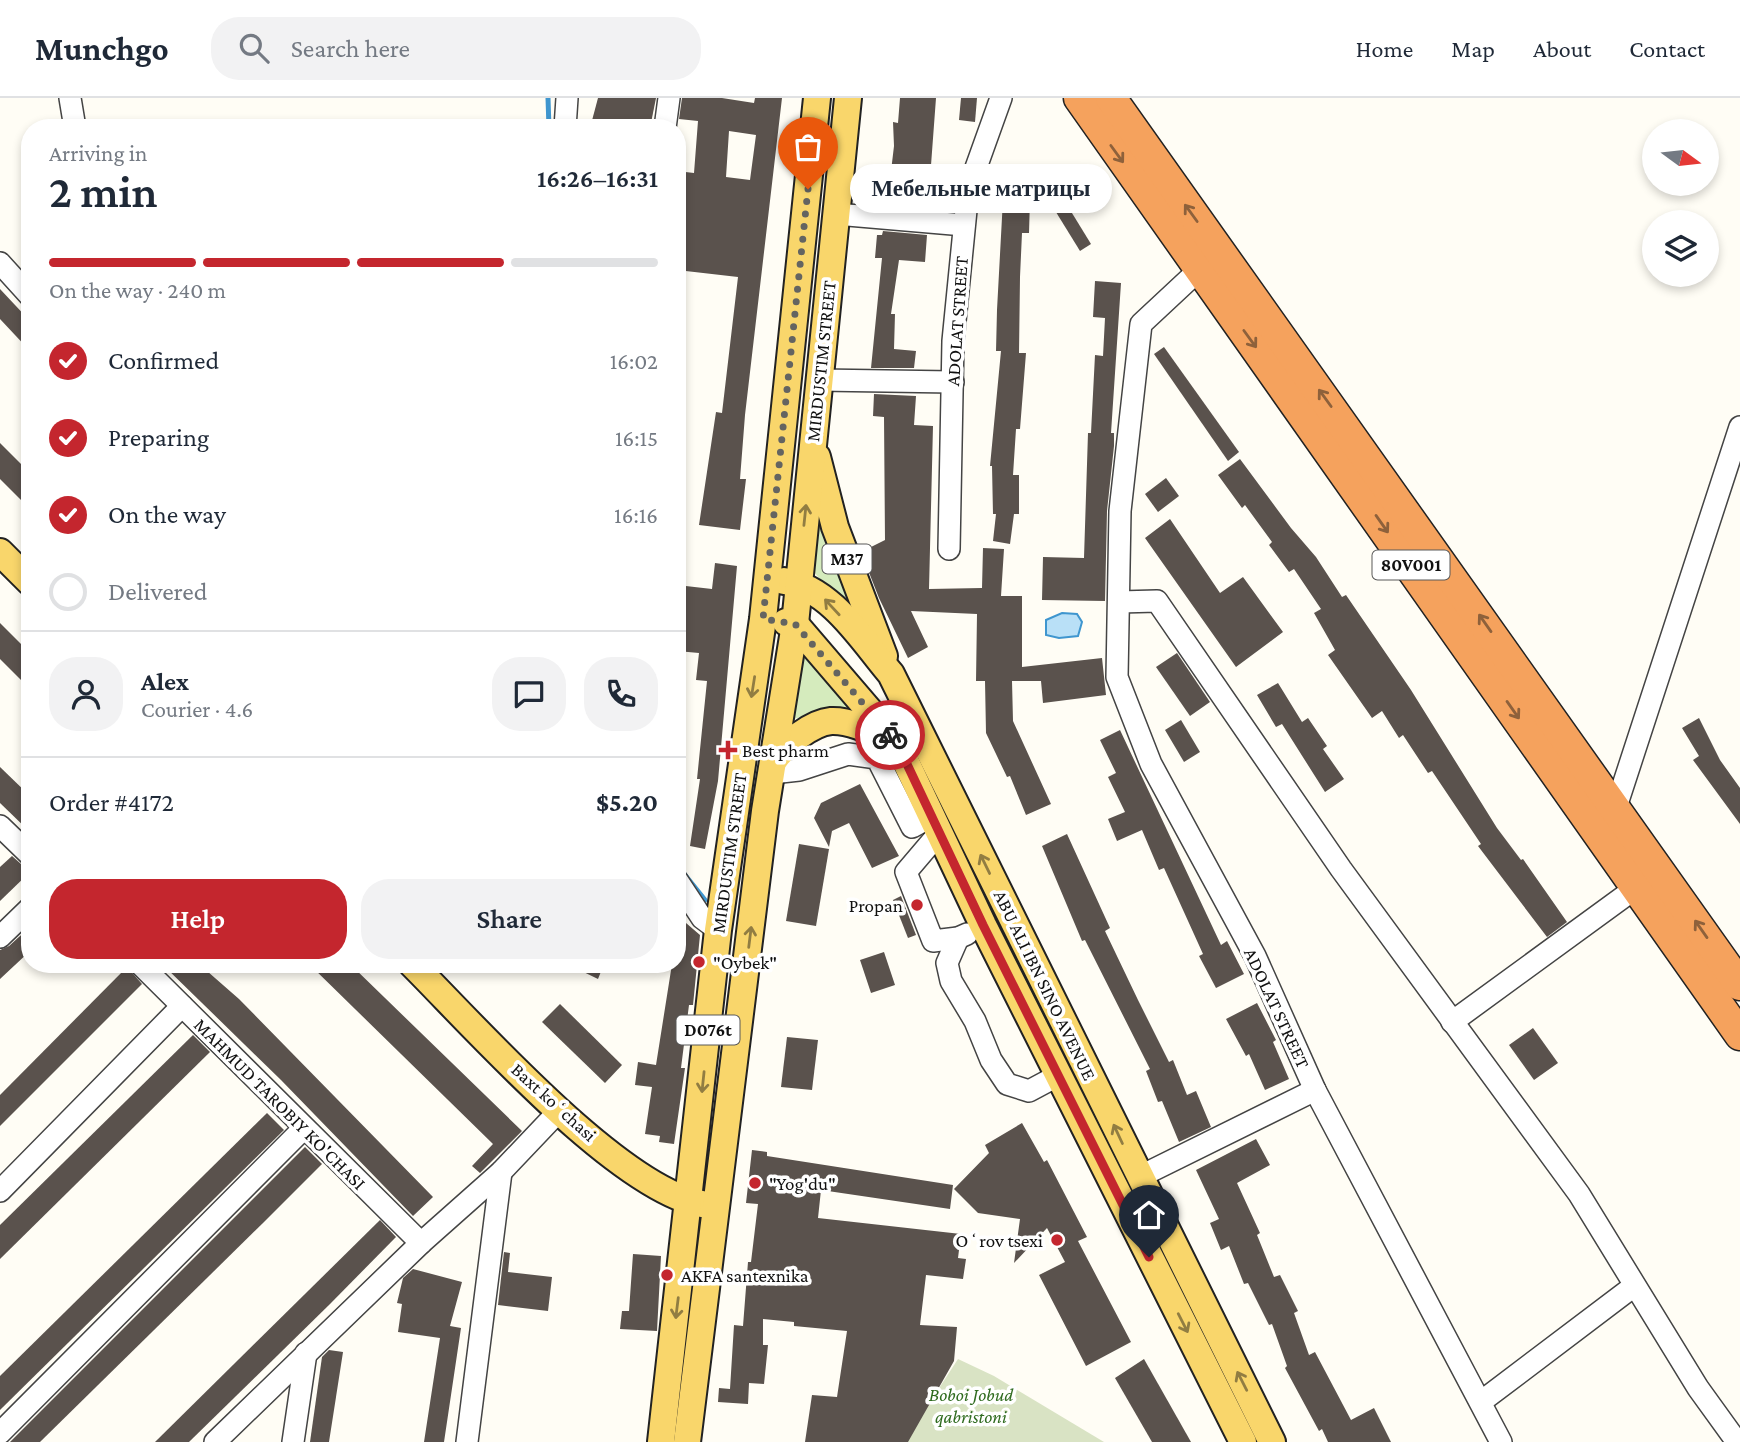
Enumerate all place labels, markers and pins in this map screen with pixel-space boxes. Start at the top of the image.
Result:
pin [778,117,838,189]
callout: Мебельные матрицы [850,164,1112,214]
place label: Best pharm [742,740,829,761]
marker: Best pharm [720,742,736,758]
place label: Propan [849,895,903,916]
marker: Propan [909,897,925,913]
place label: "Oybek" [713,952,777,973]
marker: "Oybek" [691,954,707,970]
place label: "Yog'du" [769,1173,836,1194]
marker: "Yog'du" [747,1175,763,1191]
pin [1119,1185,1179,1257]
place label: Oʻrov tsexi [955,1230,1043,1251]
marker: Oʻrov tsexi [1049,1232,1065,1248]
place label: AKFA santexnika [681,1265,809,1286]
marker: AKFA santexnika [659,1267,675,1283]

